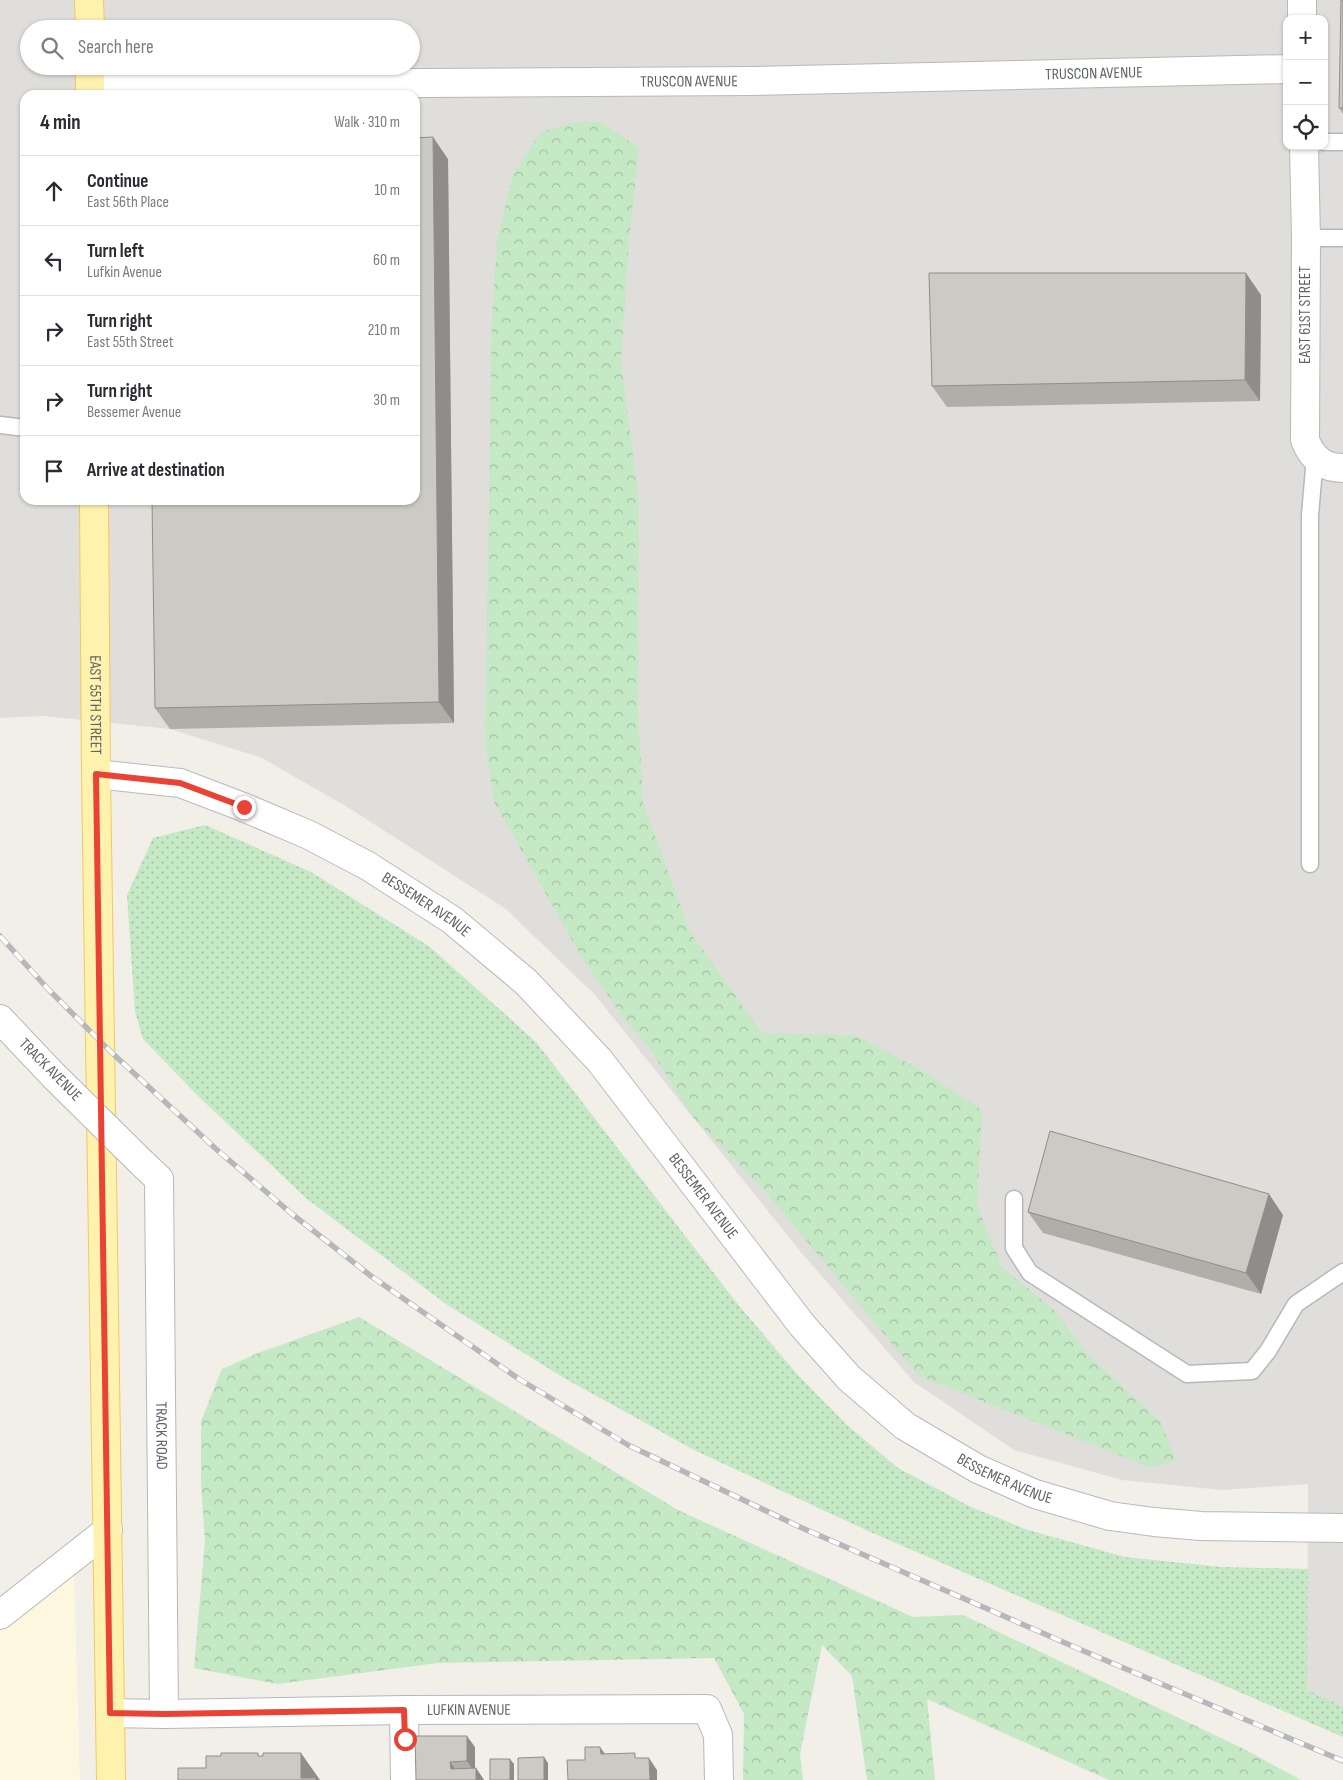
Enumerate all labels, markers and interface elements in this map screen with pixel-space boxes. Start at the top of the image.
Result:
map controls [1283,15,1328,150]
button: + [1283,15,1328,60]
search box [20,20,420,75]
icon: search [38,34,66,62]
text: Search here [78,36,154,59]
button: − [1283,60,1328,105]
street label: TRUSCON AVENUE [1045,63,1143,84]
street label: TRUSCON AVENUE [640,72,738,91]
button: locate [1283,105,1328,150]
text: 4 min [40,110,81,135]
text: Walk · 310 m [334,113,400,132]
text: Continue [87,170,148,193]
icon: ahead [40,177,68,205]
text: 10 m [374,181,400,200]
text: East 56th Place [87,193,169,212]
text: Turn left [87,240,144,263]
icon: left [40,247,68,275]
text: 60 m [373,251,400,270]
text: Lufkin Avenue [87,263,162,282]
street label: EAST 61ST STREET [1296,266,1315,364]
text: Turn right [87,310,152,333]
icon: right [40,317,68,345]
text: 210 m [368,321,400,340]
text: East 55th Street [87,333,174,352]
text: Turn right [87,380,152,403]
icon: right [40,387,68,415]
text: 30 m [373,391,400,410]
text: Bessemer Avenue [87,403,181,422]
icon: arrive [40,457,68,485]
text: Arrive at destination [87,459,225,482]
street label: EAST 55TH STREET [86,655,105,755]
route end [233,796,256,819]
street label: BESSEMER AVENUE [378,868,474,941]
street label: TRACK AVENUE [15,1035,85,1105]
street label: BESSEMER AVENUE [665,1150,742,1243]
street label: TRACK ROAD [152,1402,171,1470]
street label: BESSEMER AVENUE [953,1449,1054,1508]
street label: LUFKIN AVENUE [427,1700,511,1719]
route start [394,1728,417,1751]

